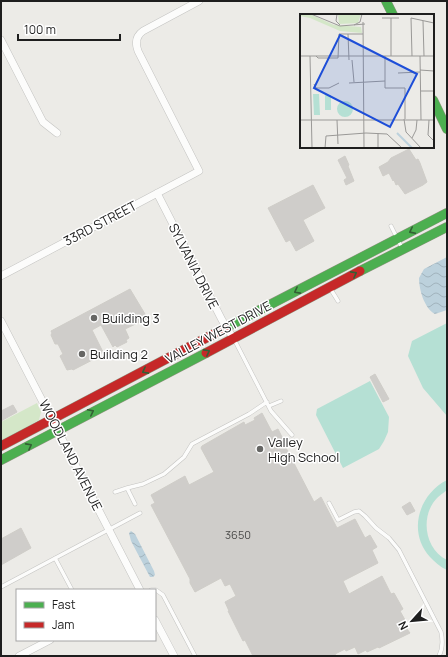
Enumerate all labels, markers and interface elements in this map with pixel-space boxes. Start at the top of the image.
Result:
inset map [300,14,434,148]
scale bar [18,16,120,42]
text: 100 m [24,21,56,38]
street label: 33RD STREET [60,196,140,250]
street label: SYLVANIA DRIVE [165,220,223,312]
one-way arrow [409,226,416,233]
one-way arrow [350,272,358,279]
one-way arrow [294,286,301,293]
street label: VALLEY WEST DRIVE [162,296,274,368]
place label: Building 3 [102,309,160,327]
marker: Building 3 [89,313,99,323]
place label: Building 2 [90,345,148,363]
marker: Building 2 [77,349,87,359]
one-way arrow [203,349,210,357]
one-way arrow [141,366,149,373]
street label: WOODLAND AVENUE [35,396,107,514]
one-way arrow [87,410,94,417]
place label: Valley High School [268,433,339,466]
one-way arrow [25,443,32,450]
marker: Valley High School [255,444,265,454]
house number: 3650 [225,527,251,542]
legend [16,589,156,641]
text: Fast [52,596,76,613]
north arrow [392,601,432,641]
text: Jam [52,616,74,633]
text: N [394,619,411,633]

